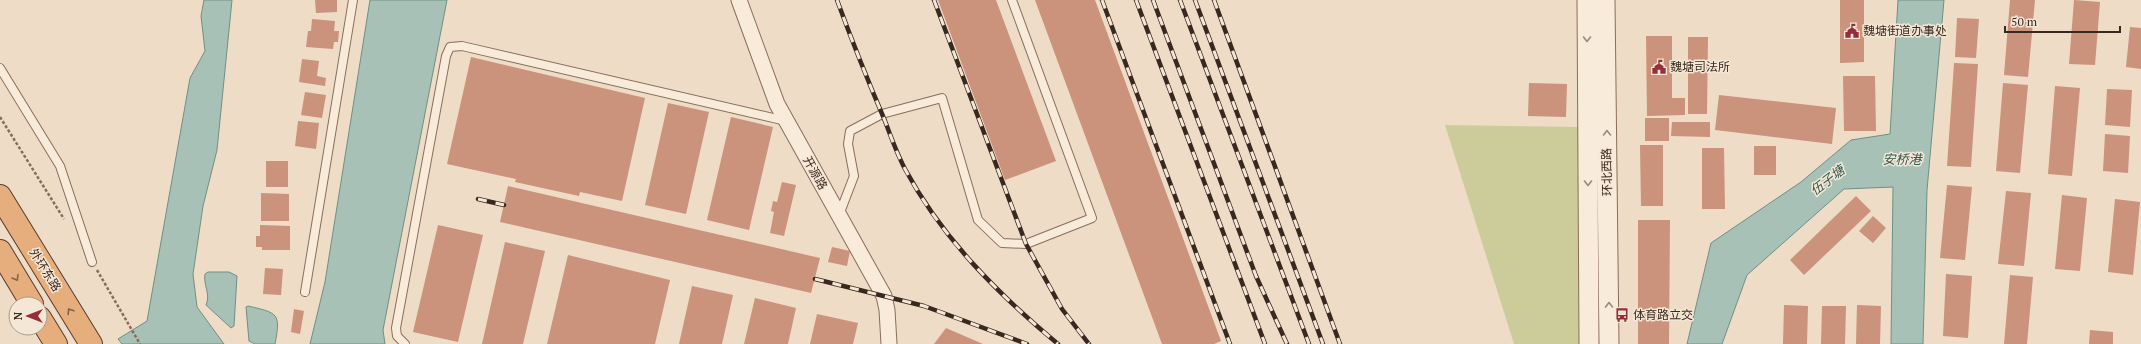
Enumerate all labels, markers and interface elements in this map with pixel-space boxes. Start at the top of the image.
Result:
scale bar [2005,8,2120,34]
text: 50 m [2011,14,2038,29]
public building icon: 魏塘街道办事处 [1844,23,1860,39]
place label: 魏塘街道办事处 [1863,23,1947,38]
one-way arrow [1583,36,1591,42]
public building icon: 魏塘司法所 [1651,59,1667,75]
place label: 魏塘司法所 [1670,59,1730,74]
one-way arrow [1603,130,1611,136]
street label: 环北西路 [1599,148,1614,196]
water label: 安桥港 [1882,150,1923,168]
street label: 开源路 [800,153,831,192]
water label: 伍子塘 [1806,160,1849,199]
one-way arrow [1584,180,1592,186]
street label: 外环东路 [26,245,65,294]
one-way arrow [11,274,18,281]
north arrow [8,296,48,336]
one-way arrow [1605,302,1613,308]
bus stop icon: 体育路立交 [1614,307,1630,323]
place label: 体育路立交 [1633,307,1693,322]
one-way arrow [68,308,75,315]
text: N [11,311,25,320]

